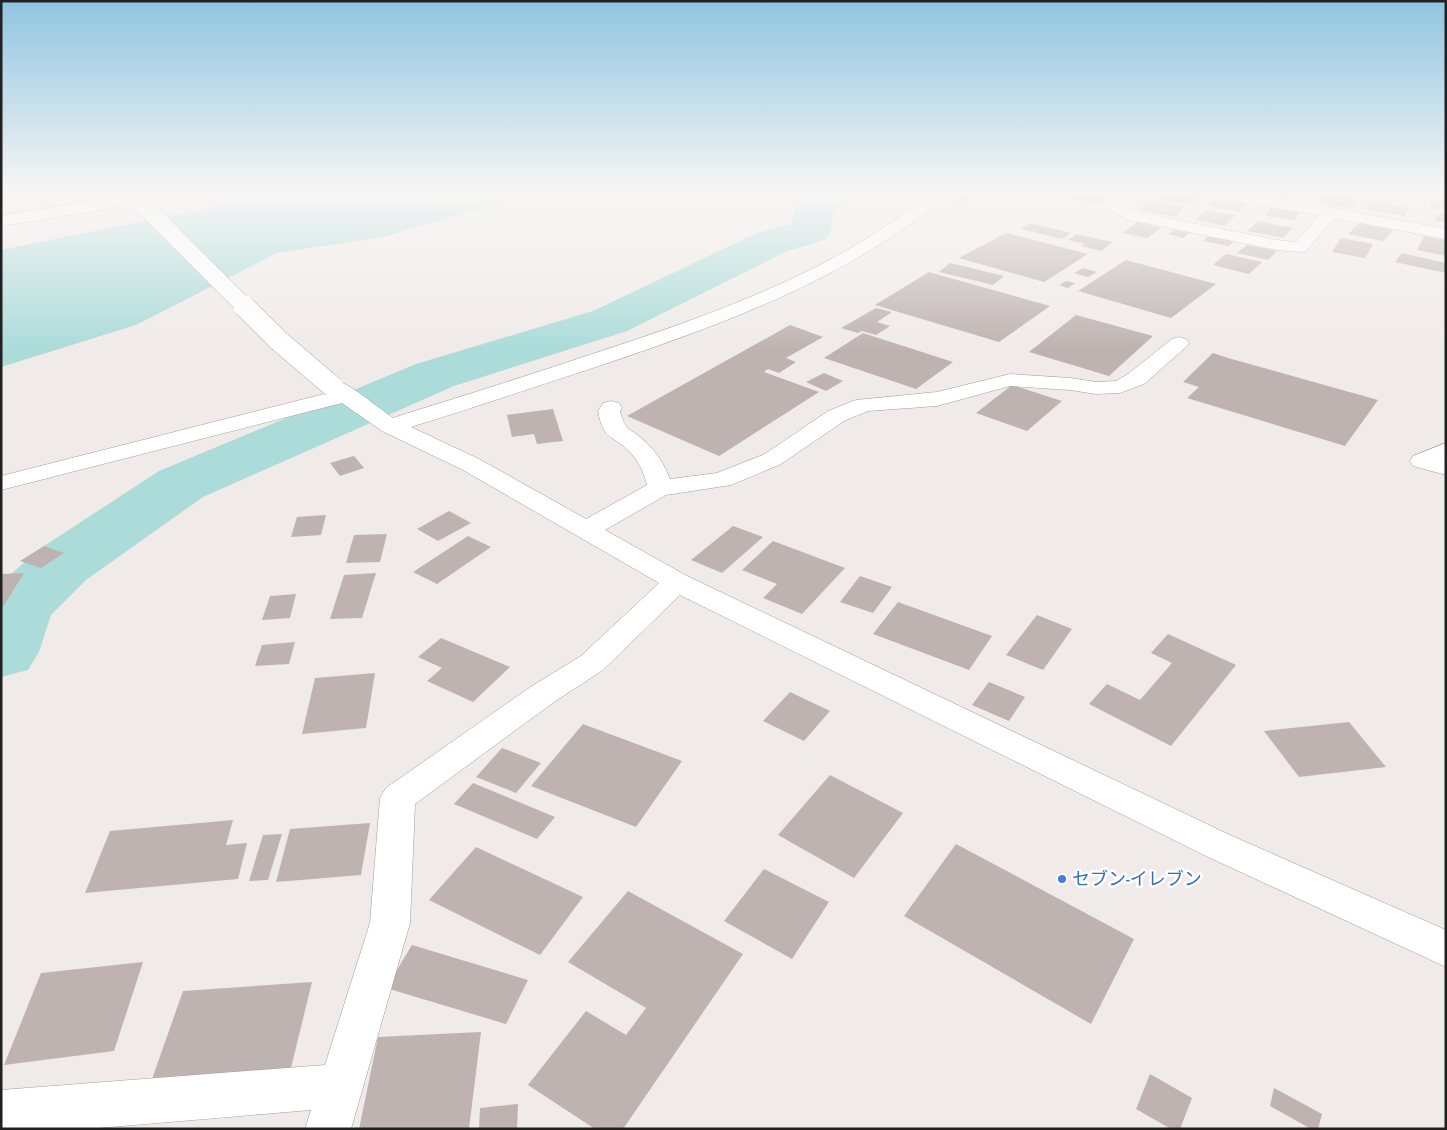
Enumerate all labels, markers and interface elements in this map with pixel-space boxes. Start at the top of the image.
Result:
place label: セブン-イレブン [1072,866,1202,892]
marker: セブン-イレブン [1056,873,1068,885]

